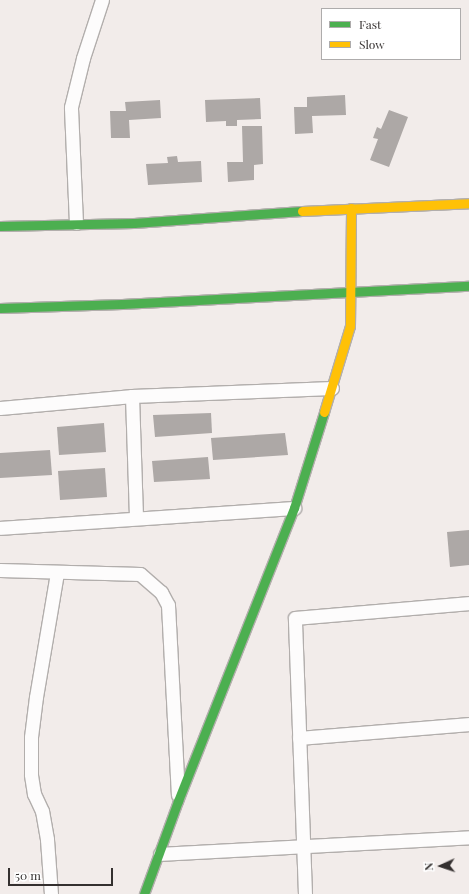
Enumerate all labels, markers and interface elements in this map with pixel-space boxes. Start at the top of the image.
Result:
legend [321,8,461,60]
text: Fast [359,16,381,32]
text: Slow [359,36,385,52]
north arrow [421,846,461,886]
scale bar [10,860,115,886]
text: N [421,862,436,871]
text: 50 m [15,867,41,883]

